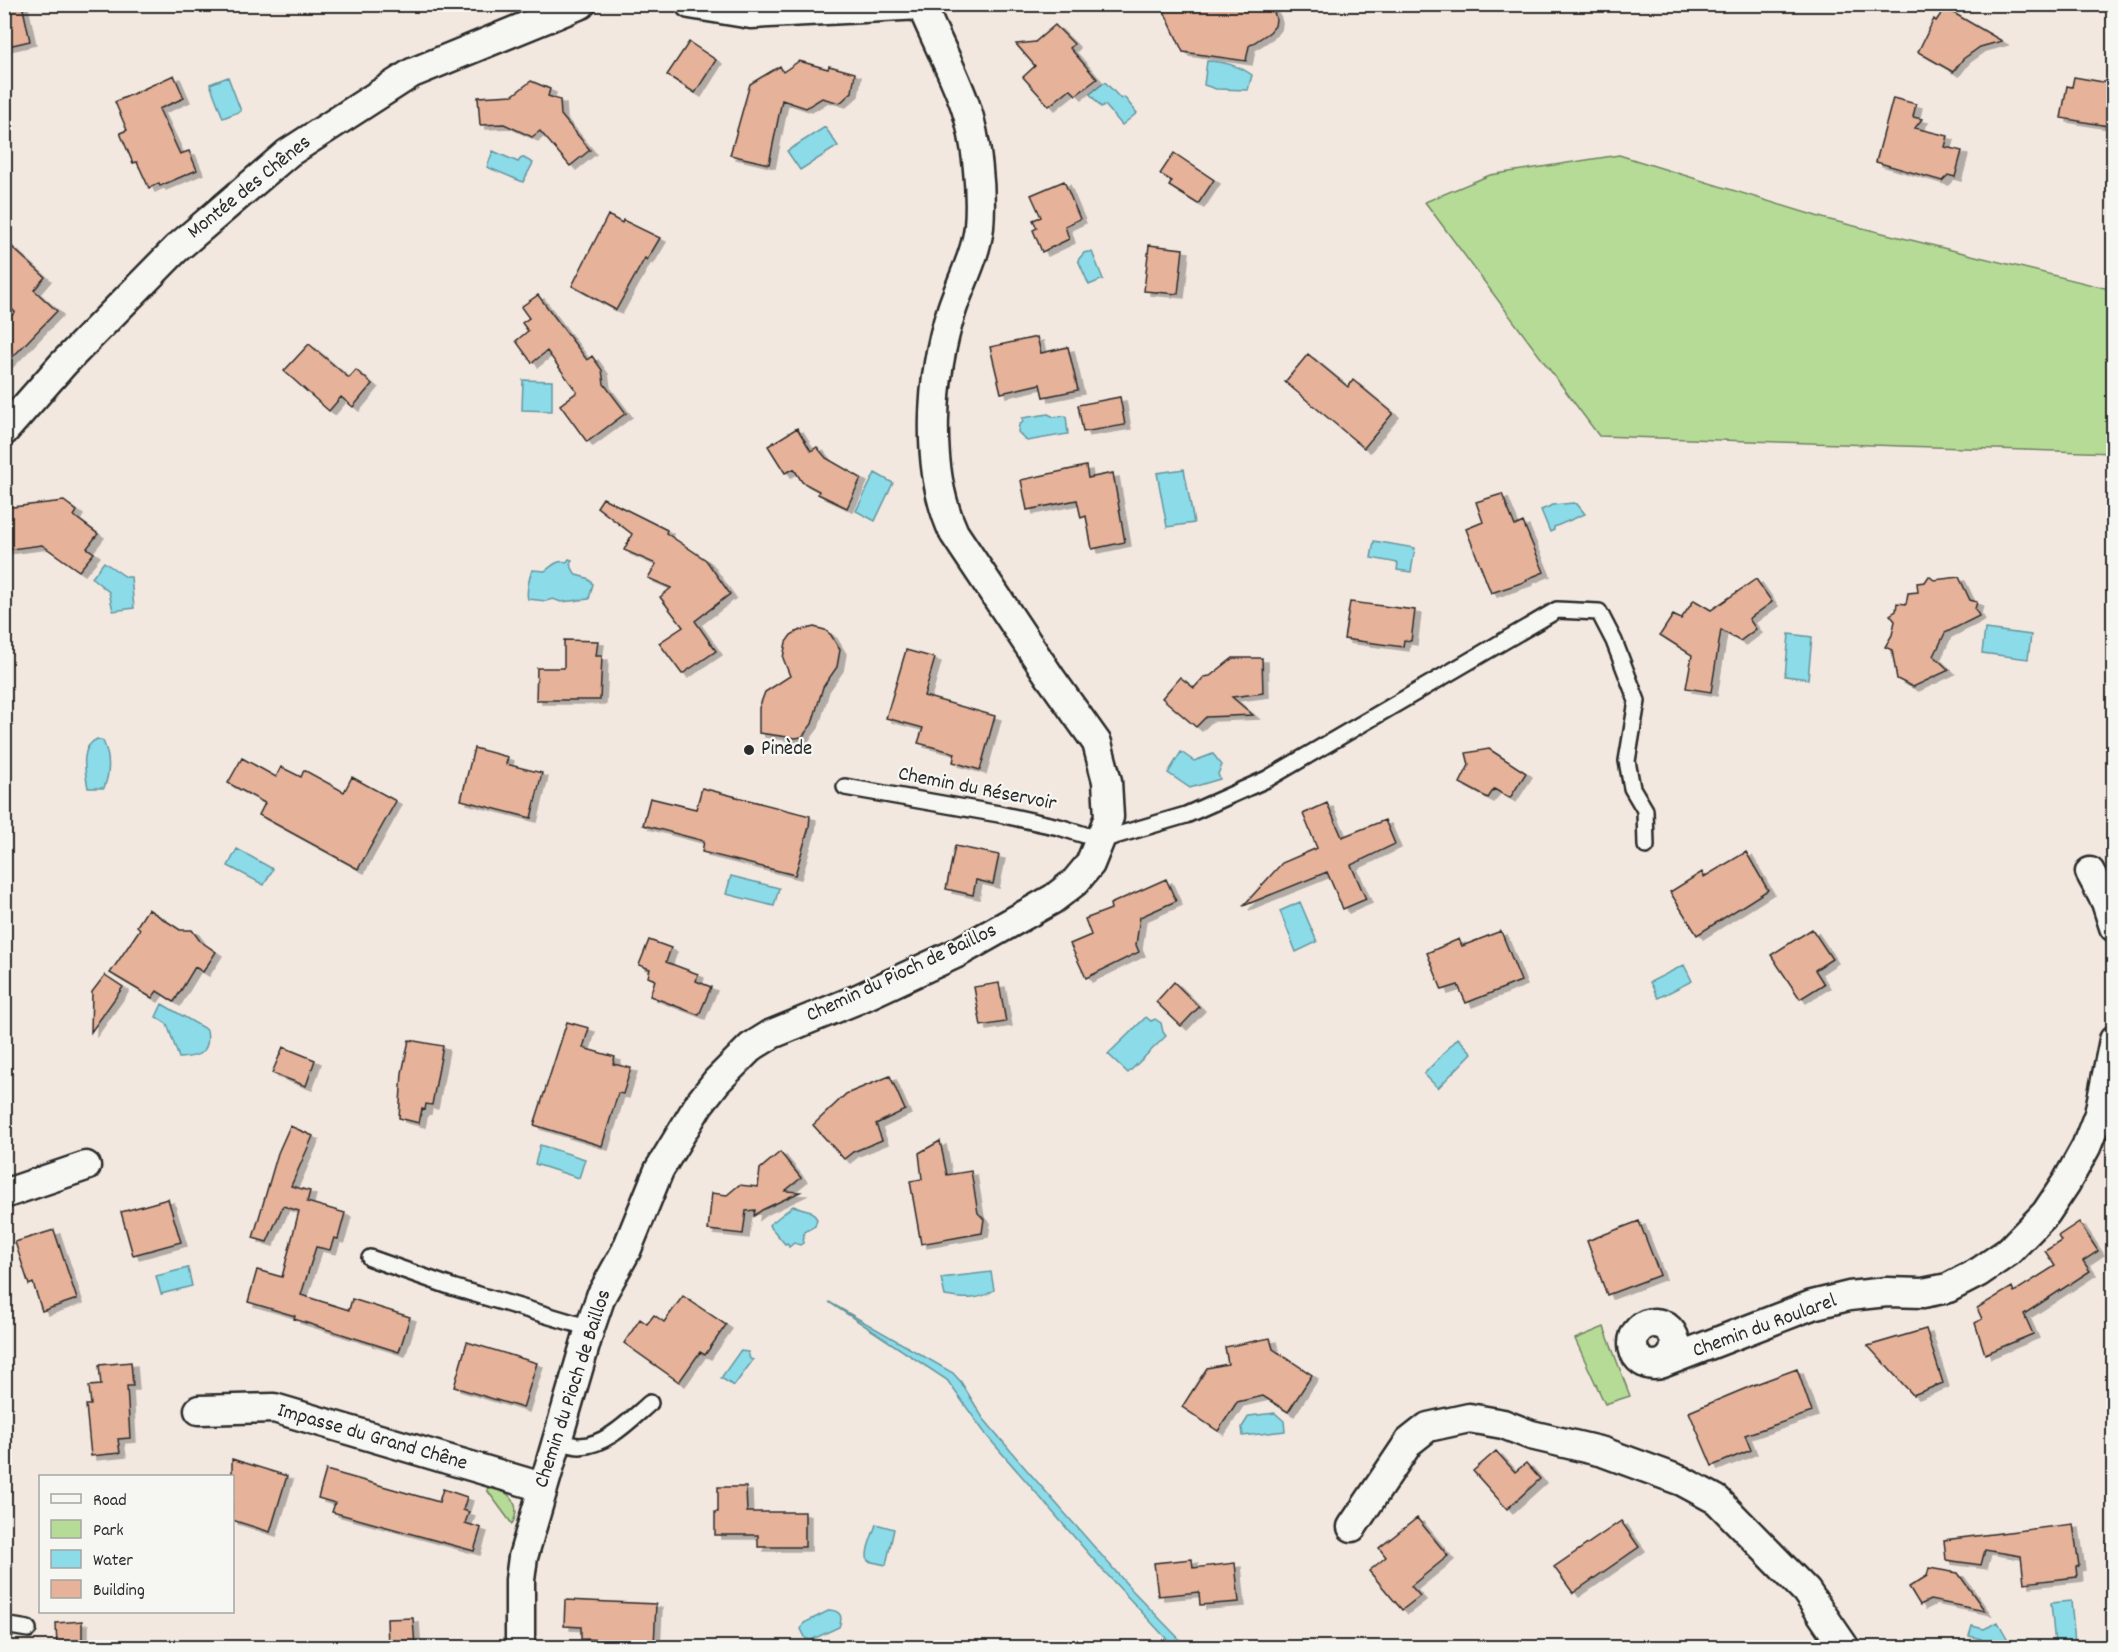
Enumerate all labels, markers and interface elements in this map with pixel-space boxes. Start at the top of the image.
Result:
street label: Montée des Chênes [182,129,318,247]
place label: Pinède [761,735,812,765]
marker: Pinède [742,743,756,757]
street label: Chemin du Réservoir [895,760,1059,820]
street label: Chemin du Pioch de Baillos [802,917,1002,1031]
street label: Chemin du Pioch de Baillos [528,1286,620,1492]
street label: Chemin du Roularel [1689,1287,1841,1367]
street label: Impasse du Grand Chêne [273,1396,471,1480]
legend [39,1475,234,1613]
text: Road [93,1489,127,1514]
text: Park [93,1519,124,1544]
text: Water [93,1549,133,1574]
text: Building [93,1579,145,1604]

